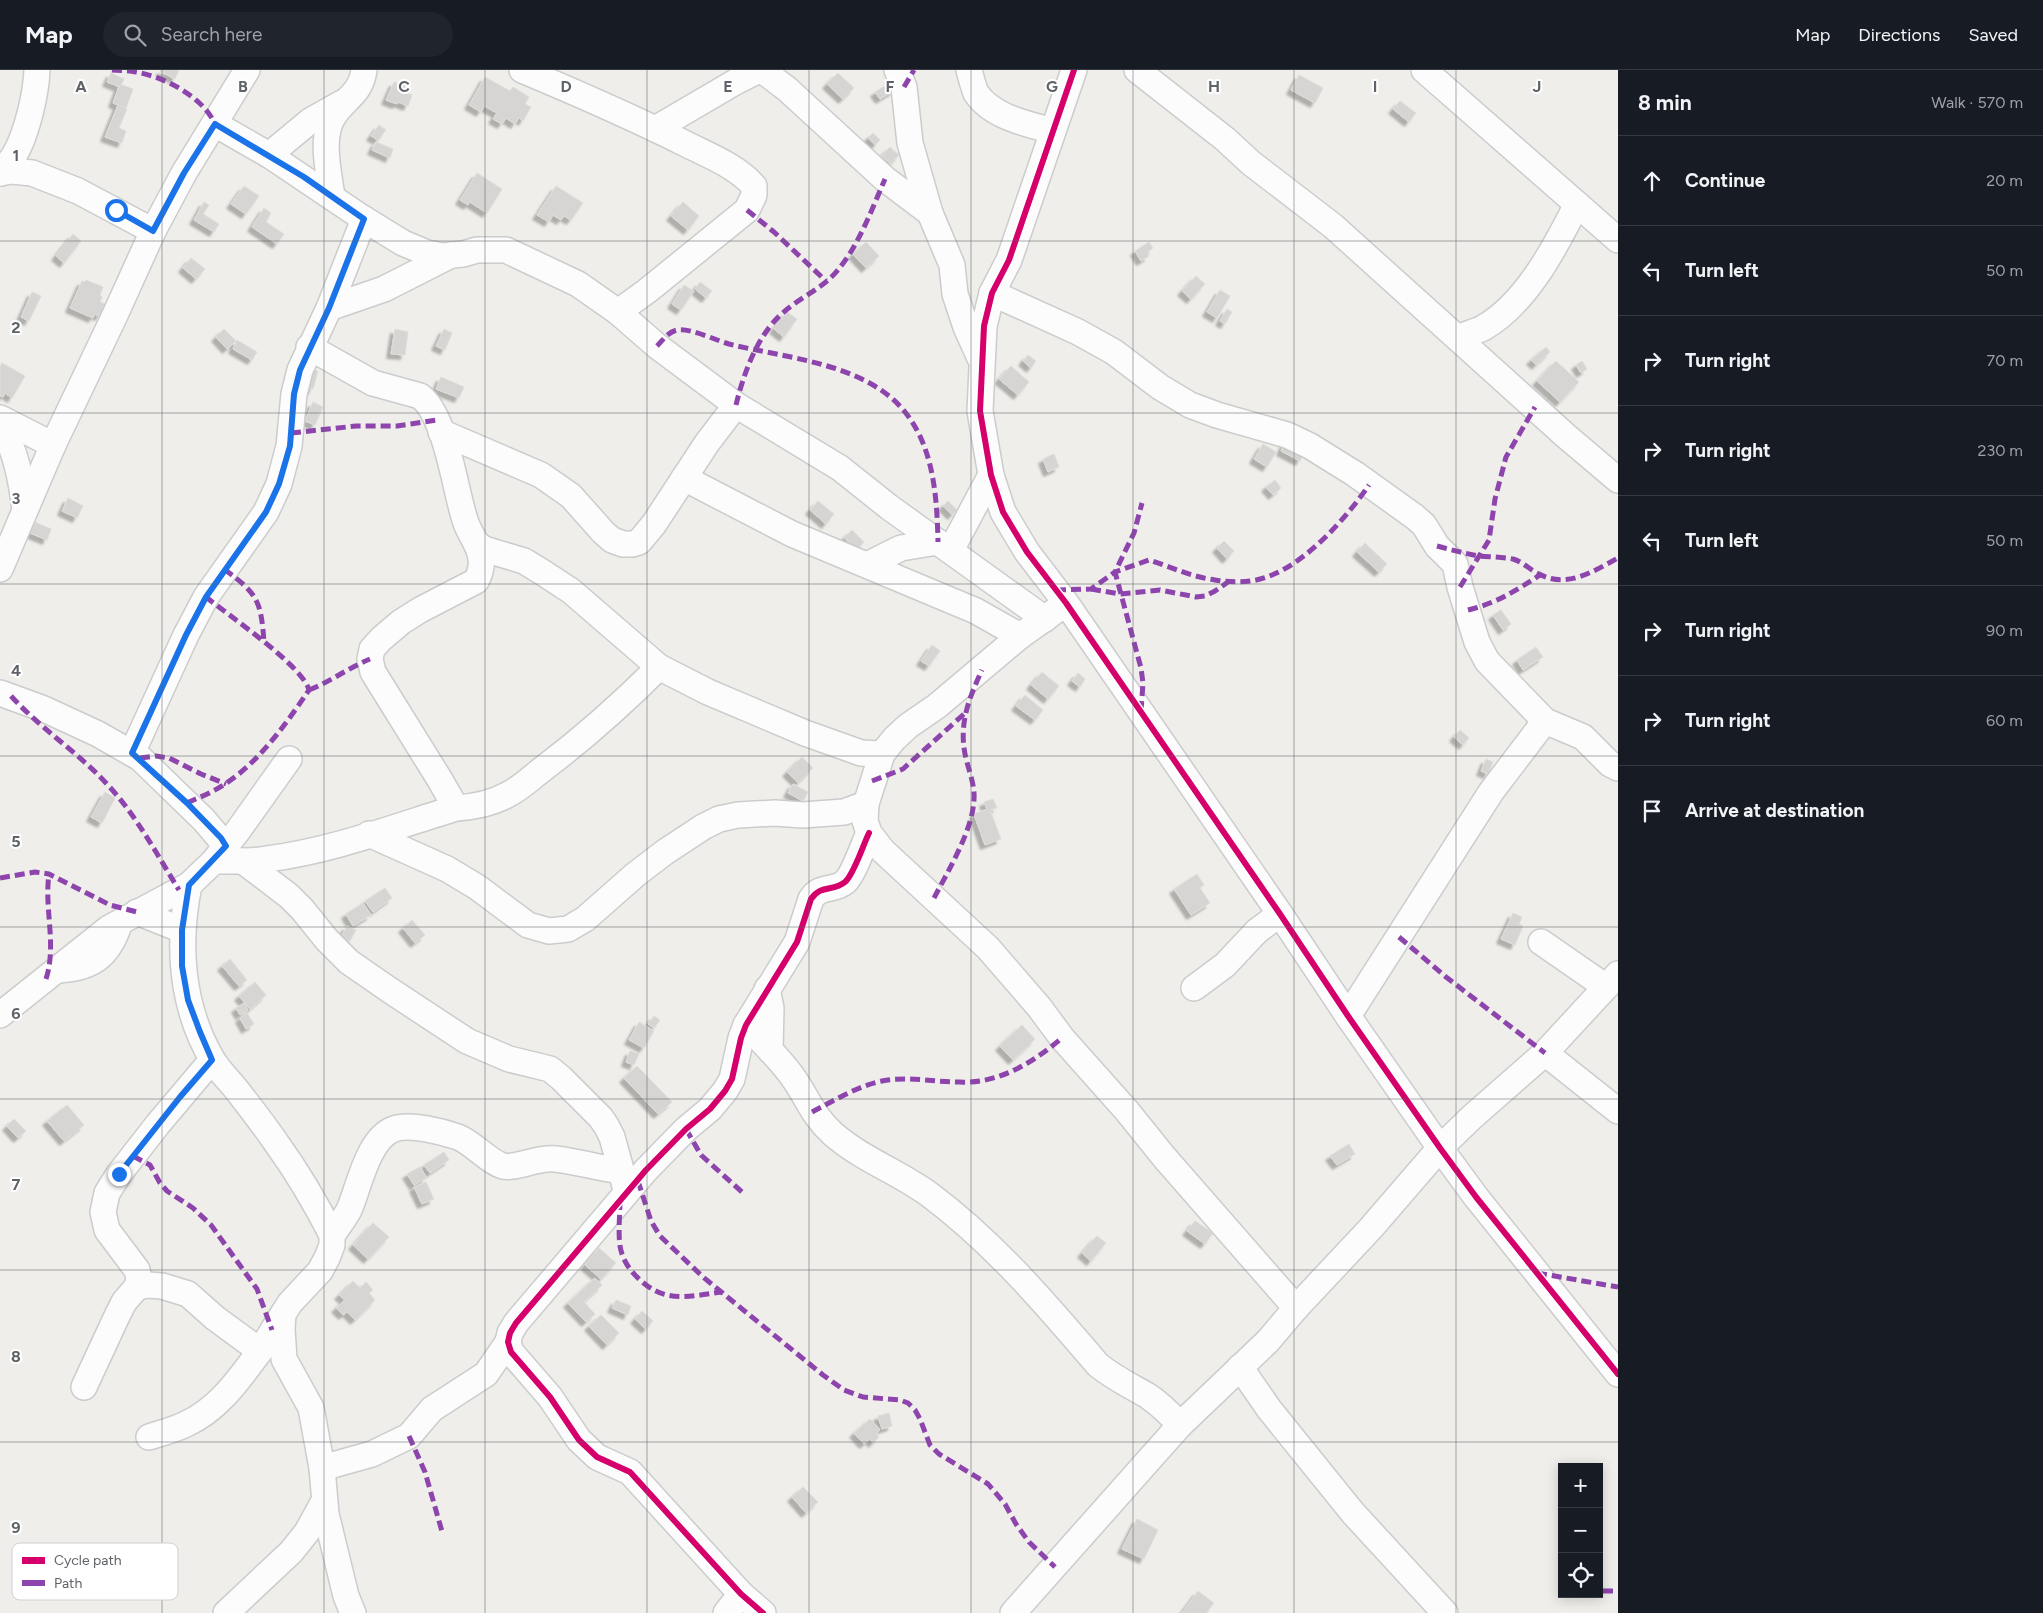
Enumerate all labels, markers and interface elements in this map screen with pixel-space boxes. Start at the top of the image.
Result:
search box [103,12,453,57]
text: Map [25,20,73,49]
icon: search [121,21,149,49]
text: Search here [161,23,262,46]
text: Map [1795,24,1830,46]
text: Directions [1858,24,1940,46]
text: Saved [1968,24,2018,46]
text: A [75,77,87,96]
text: B [238,77,248,96]
text: C [398,77,410,96]
text: D [560,77,572,96]
text: E [723,77,733,96]
text: F [886,77,895,96]
text: G [1046,77,1058,96]
text: H [1208,77,1220,96]
text: I [1373,77,1377,96]
text: J [1533,77,1541,96]
text: 8 min [1638,90,1692,115]
text: Walk · 570 m [1931,93,2023,112]
text: 1 [13,146,19,165]
icon: ahead [1638,167,1666,195]
text: Continue [1685,169,1765,192]
text: 20 m [1986,171,2023,190]
route start [105,199,128,222]
icon: left [1638,257,1666,285]
text: Turn left [1685,259,1759,282]
text: 50 m [1986,261,2023,280]
text: 2 [11,318,21,337]
icon: right [1638,347,1666,375]
text: Turn right [1685,349,1771,372]
text: 70 m [1987,351,2023,370]
icon: right [1638,437,1666,465]
text: Turn right [1685,439,1771,462]
text: 230 m [1978,441,2023,460]
text: 3 [12,489,21,508]
icon: left [1638,527,1666,555]
text: Turn left [1685,529,1759,552]
text: 50 m [1986,531,2023,550]
icon: right [1638,617,1666,645]
text: Turn right [1685,619,1771,642]
text: 90 m [1986,621,2023,640]
text: 4 [11,661,21,680]
icon: right [1638,707,1666,735]
text: Turn right [1685,709,1771,732]
text: 60 m [1986,711,2023,730]
icon: arrive [1638,797,1666,825]
text: Arrive at destination [1685,799,1864,822]
text: 5 [11,832,21,851]
text: 6 [11,1004,21,1023]
route end [108,1163,131,1186]
text: 7 [12,1175,21,1194]
text: 8 [11,1347,21,1366]
map controls [1558,1463,1603,1598]
button: + [1558,1463,1603,1508]
button: − [1558,1508,1603,1553]
text: 9 [11,1518,21,1537]
legend [12,1543,178,1600]
text: Cycle path [54,1552,122,1569]
button: locate [1558,1553,1603,1598]
text: Path [54,1575,82,1592]

